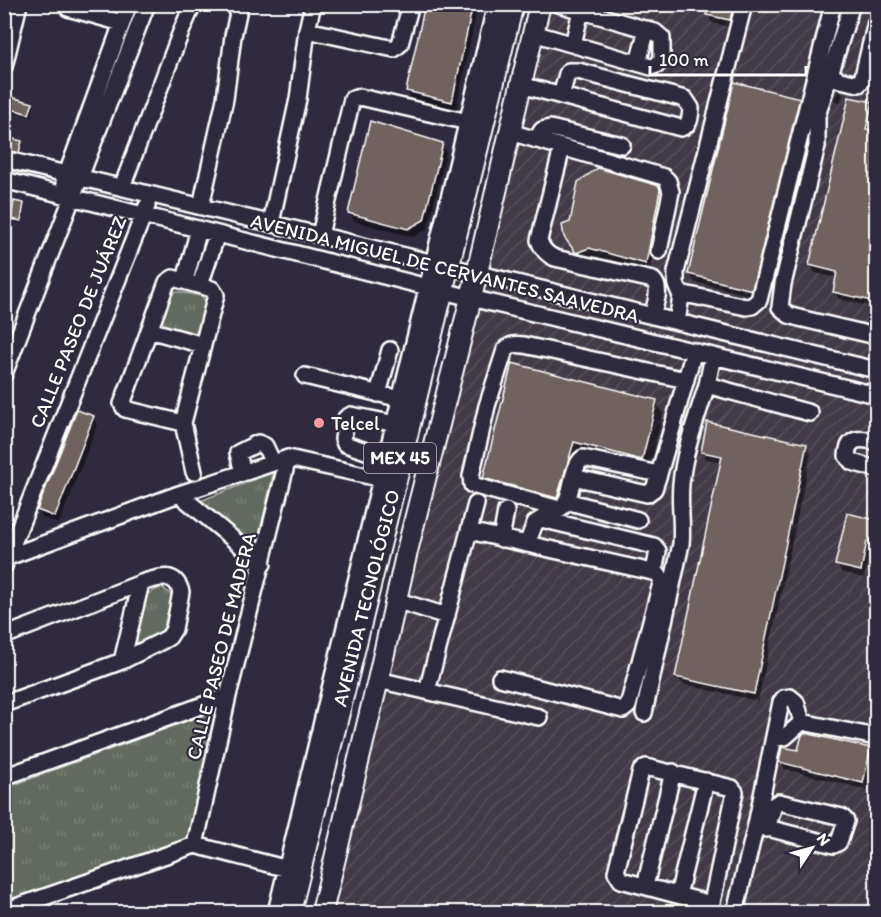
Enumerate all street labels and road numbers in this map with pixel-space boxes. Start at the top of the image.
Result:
street label: AVENIDA MIGUEL DE CERVANTES SAAVEDRA [248,208,642,328]
street label: CALLE PASEO DE JUÁREZ [24,212,132,431]
road number: MEX 45 [364,443,436,473]
street label: AVENIDA TECNOLÓGICO [327,487,405,709]
street label: CALLE PASEO DE MADERA [181,530,261,762]

